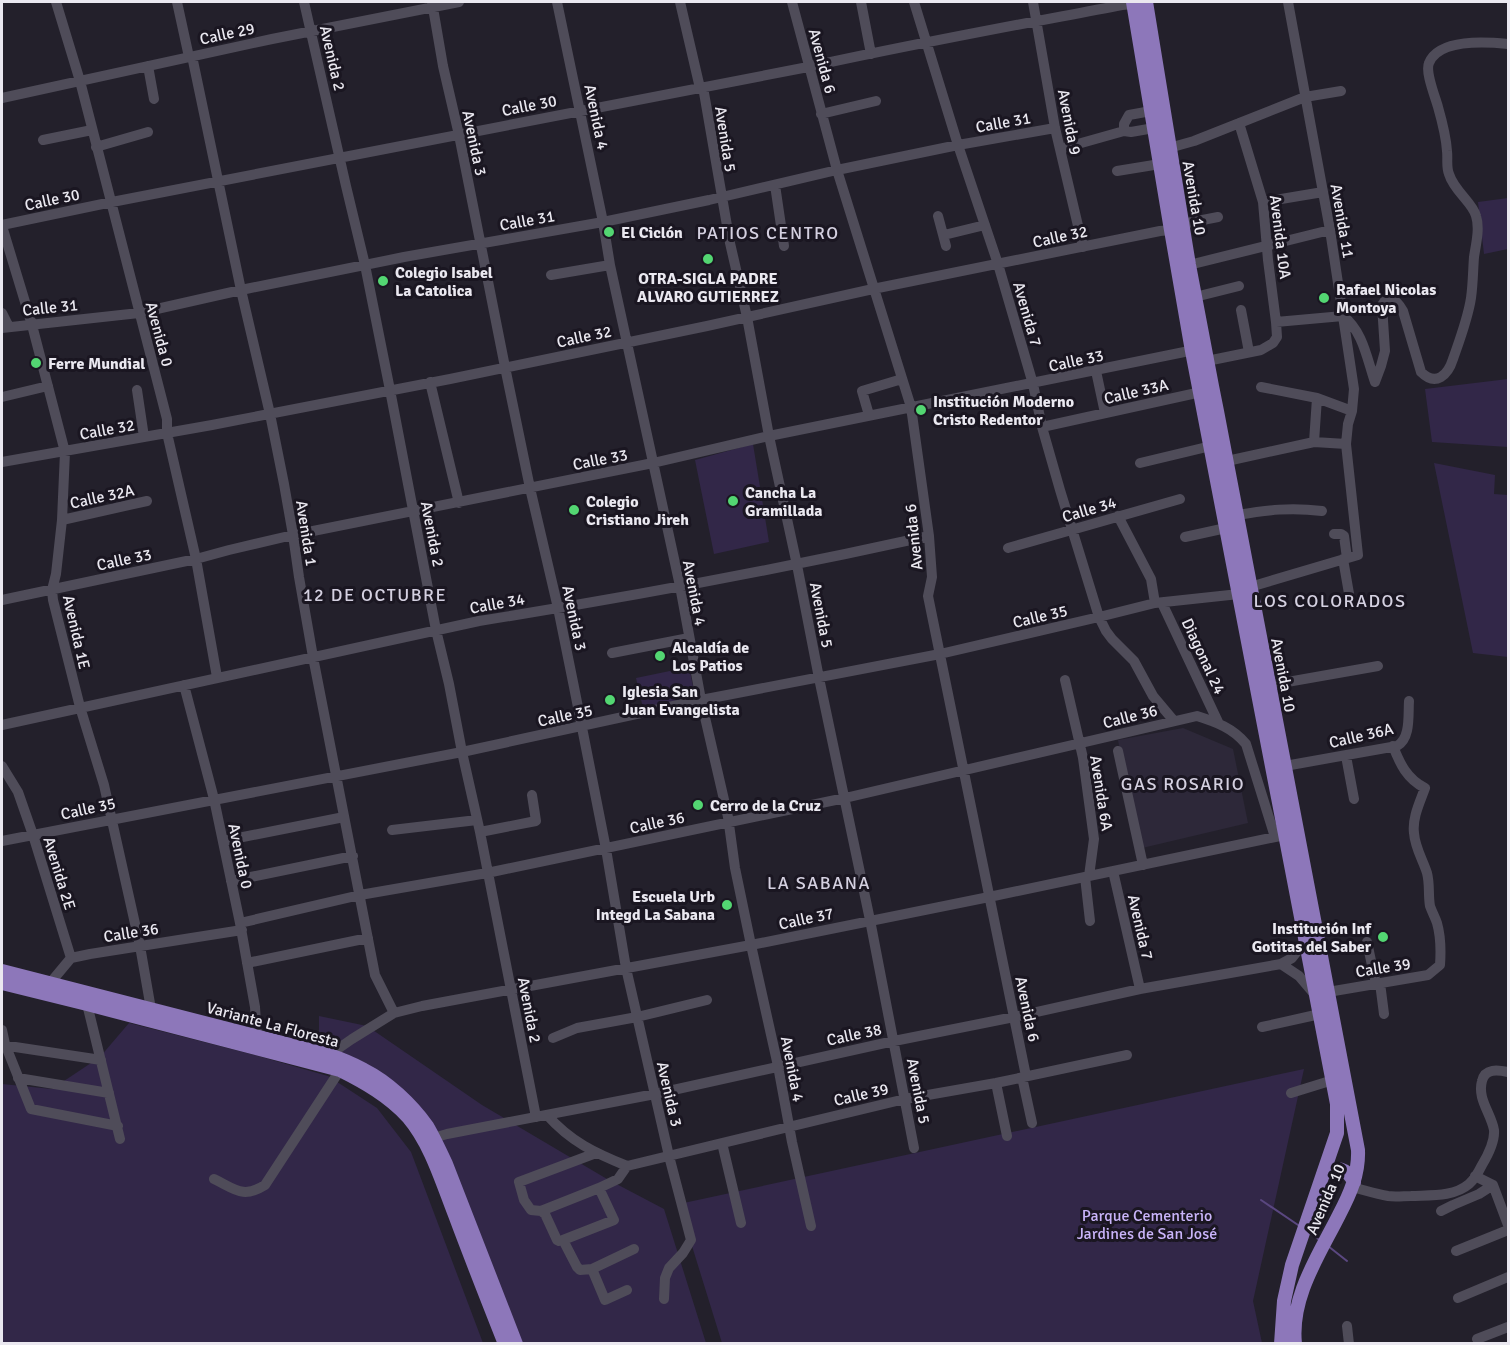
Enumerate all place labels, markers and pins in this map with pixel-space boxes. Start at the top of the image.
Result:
place label: El Ciclón [621,223,683,243]
marker: El Ciclón [602,225,616,239]
marker: OTRA-SIGLA PADRE ALVARO GUTIERREZ [701,252,715,266]
place label: Colegio Isabel La Catolica [395,263,493,301]
place label: OTRA-SIGLA PADRE ALVARO GUTIERREZ [637,269,779,307]
marker: Colegio Isabel La Catolica [376,274,390,288]
place label: Rafael Nicolas Montoya [1336,280,1436,318]
marker: Rafael Nicolas Montoya [1317,291,1331,305]
place label: Ferre Mundial [48,354,145,374]
marker: Ferre Mundial [29,356,43,370]
place label: Institución Moderno Cristo Redentor [933,392,1074,430]
marker: Institución Moderno Cristo Redentor [914,403,928,417]
place label: Cancha La Gramillada [745,483,822,521]
place label: Colegio Cristiano Jireh [586,492,689,530]
marker: Cancha La Gramillada [726,494,740,508]
marker: Colegio Cristiano Jireh [567,503,581,517]
place label: Alcaldía de Los Patios [672,638,749,676]
marker: Alcaldía de Los Patios [653,649,667,663]
place label: Iglesia San Juan Evangelista [622,682,740,720]
marker: Iglesia San Juan Evangelista [603,693,617,707]
place label: Cerro de la Cruz [710,796,821,816]
marker: Cerro de la Cruz [691,798,705,812]
place label: Escuela Urb Integd La Sabana [596,887,715,925]
marker: Escuela Urb Integd La Sabana [720,898,734,912]
place label: Institución Inf Gotitas del Saber [1252,919,1372,957]
marker: Institución Inf Gotitas del Saber [1376,930,1390,944]

